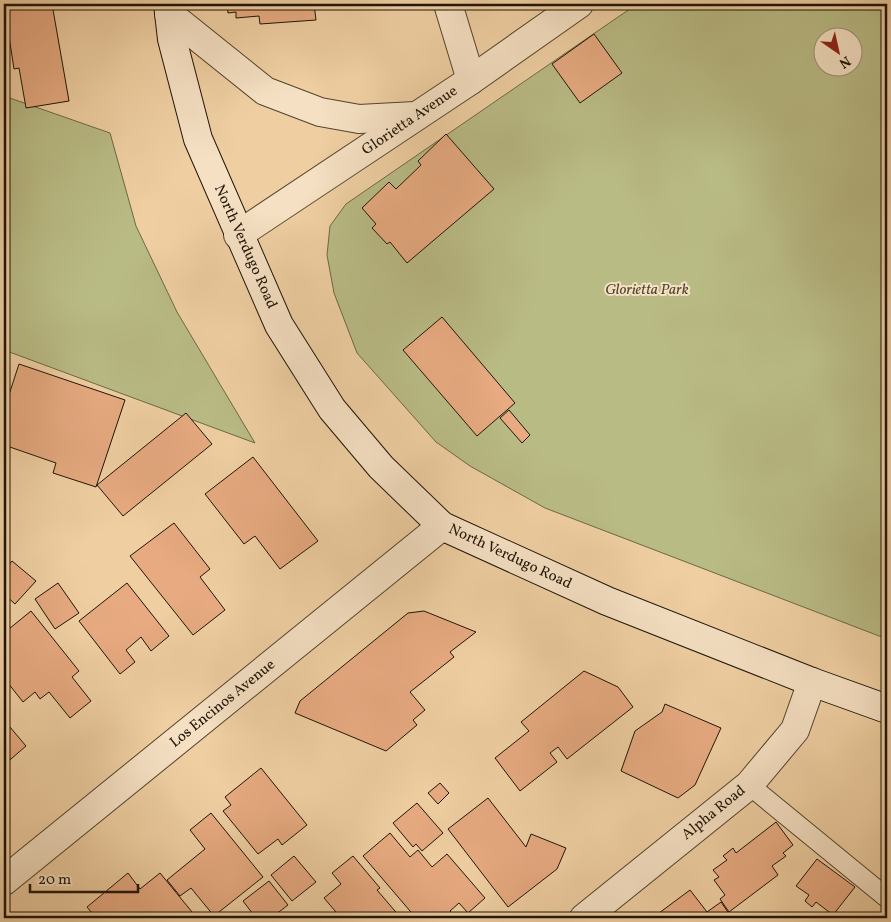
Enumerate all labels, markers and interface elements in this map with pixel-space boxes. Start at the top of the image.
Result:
north arrow [814,28,864,78]
text: N [835,51,854,72]
street label: Glorietta Avenue [358,81,462,161]
street label: North Verdugo Road [208,182,282,312]
park label: Glorietta Park [605,280,689,301]
street label: North Verdugo Road [445,519,575,595]
street label: Los Encinos Avenue [166,655,280,753]
street label: Alpha Road [678,781,750,845]
scale bar [30,862,138,894]
text: 20 m [38,870,71,891]

